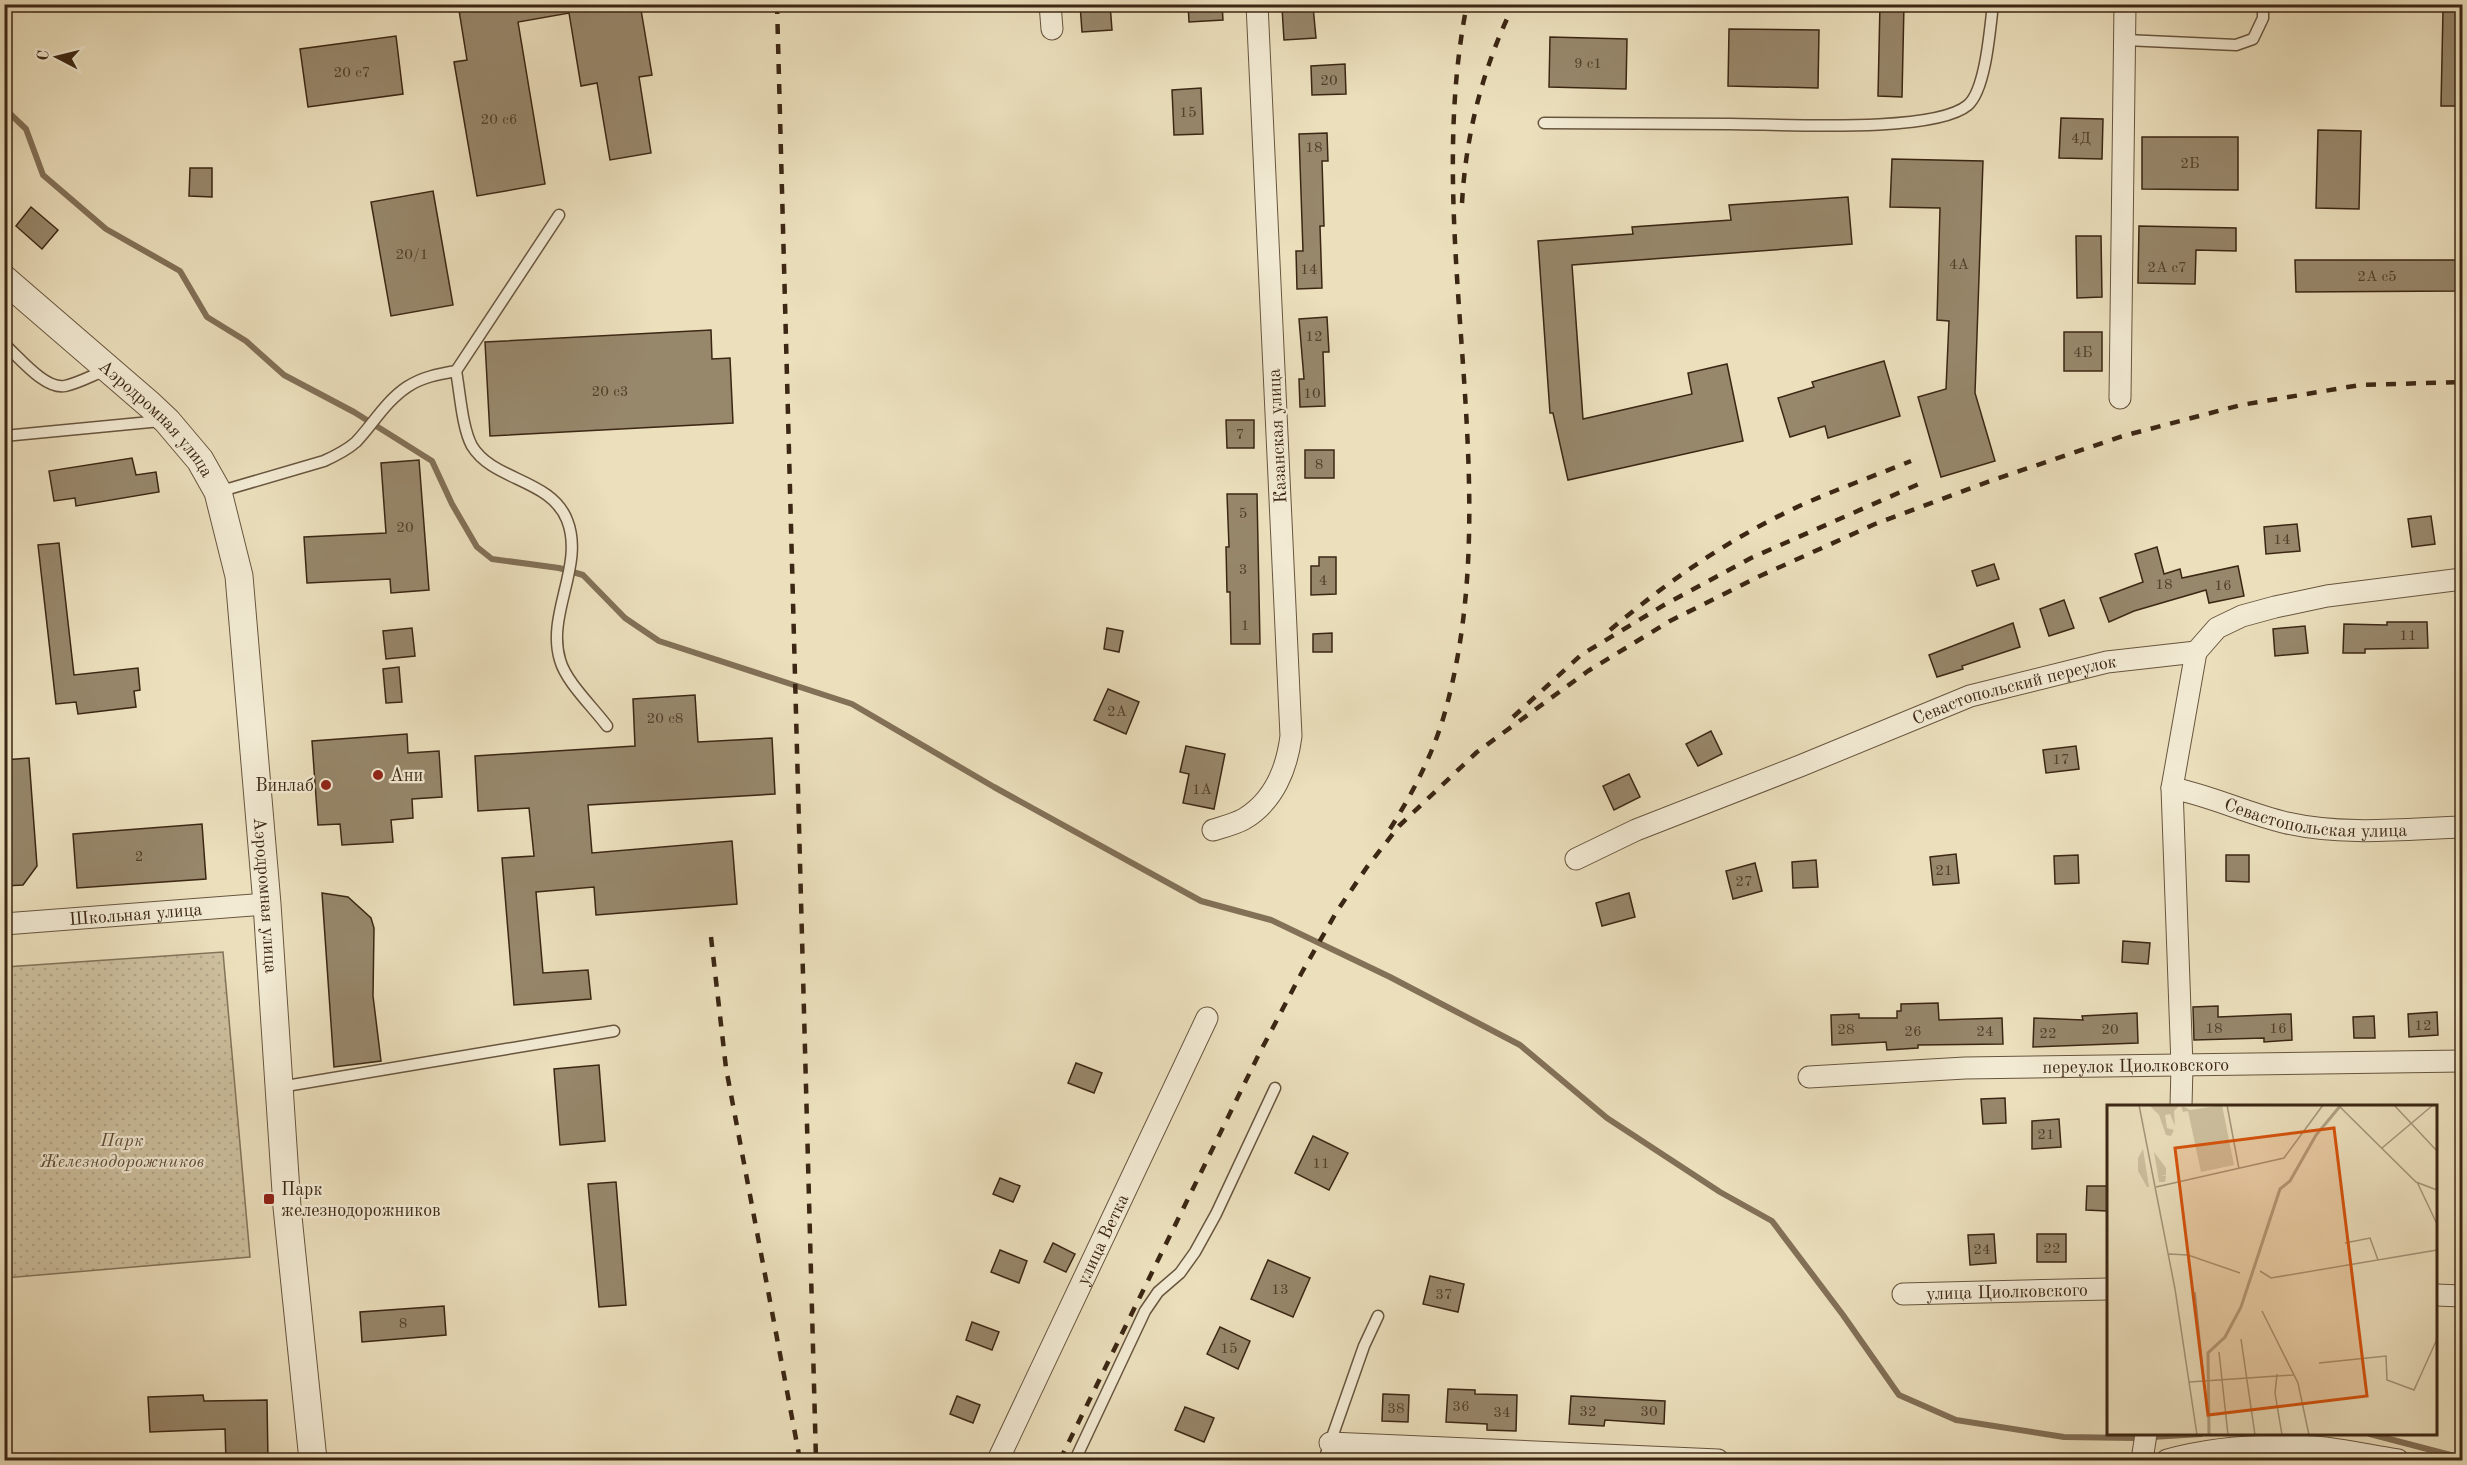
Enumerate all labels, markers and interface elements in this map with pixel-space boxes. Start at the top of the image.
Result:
north arrow [27,27,87,87]
text: С [36,49,53,62]
house number: 9 с1 [1574,57,1602,72]
house number: 20 с7 [334,66,370,81]
house number: 20 [1320,74,1338,89]
house number: 15 [1179,106,1197,121]
house number: 20 с6 [481,113,517,128]
house number: 4Д [2071,132,2091,147]
house number: 18 [1305,141,1323,156]
house number: 2Б [2180,157,2200,172]
house number: 20/1 [396,248,428,263]
house number: 4А [1949,258,1970,273]
house number: 2А с7 [2147,261,2187,276]
house number: 14 [1300,263,1318,278]
house number: 2А с5 [2357,270,2397,285]
house number: 12 [1305,330,1323,345]
house number: 4Б [2073,346,2093,361]
street label: Аэродромная улица [95,357,216,481]
street label: Казанская улица [1265,368,1291,504]
house number: 20 с3 [592,385,628,400]
house number: 10 [1303,387,1321,402]
house number: 7 [1236,428,1244,443]
house number: 8 [1315,458,1323,473]
house number: 5 [1239,507,1247,522]
house number: 20 [396,521,414,536]
house number: 14 [2273,533,2291,548]
house number: 3 [1239,563,1247,578]
house number: 4 [1319,574,1327,589]
house number: 18 [2155,578,2173,593]
house number: 16 [2214,579,2232,594]
house number: 1 [1241,619,1249,634]
house number: 11 [2399,629,2417,644]
street label: Севастопольский переулок [1910,653,2117,729]
house number: 2А [1107,705,1128,720]
house number: 20 с8 [647,712,683,727]
house number: 17 [2052,753,2070,768]
place label: Ани [390,767,423,785]
marker: Ани [371,768,385,782]
place label: Винлаб [255,777,314,795]
marker: Винлаб [319,778,333,792]
house number: 1А [1192,783,1213,798]
street label: Севастопольская улица [2222,796,2408,841]
street label: Аэродромная улица [250,817,280,974]
house number: 2 [135,850,143,865]
house number: 21 [1935,864,1953,879]
house number: 27 [1735,875,1753,890]
street label: Школьная улица [68,901,203,929]
house number: 12 [2414,1019,2432,1034]
house number: 18 [2205,1022,2223,1037]
house number: 16 [2269,1022,2287,1037]
house number: 28 [1837,1023,1855,1038]
house number: 20 [2101,1023,2119,1038]
house number: 26 [1904,1025,1922,1040]
house number: 24 [1976,1025,1994,1040]
house number: 22 [2039,1027,2057,1042]
street label: переулок Циолковского [2042,1056,2229,1077]
inset map [2107,1105,2437,1435]
house number: 21 [2037,1128,2055,1143]
park label: Парк Железнодорожников [40,1132,205,1171]
house number: 11 [1312,1157,1330,1172]
place label: Парк железнодорожников [281,1181,441,1220]
street label: улица Ветка [1074,1191,1132,1288]
marker: Парк железнодорожников [262,1192,276,1206]
house number: 22 [2043,1242,2061,1257]
house number: 24 [1973,1243,1991,1258]
street label: улица Циолковского [1926,1281,2088,1303]
house number: 13 [1271,1283,1289,1298]
house number: 37 [1435,1288,1453,1303]
house number: 8 [399,1317,407,1332]
house number: 15 [1220,1342,1238,1357]
house number: 36 [1452,1400,1470,1415]
house number: 38 [1387,1402,1405,1417]
house number: 32 [1579,1405,1597,1420]
house number: 30 [1640,1405,1658,1420]
house number: 34 [1493,1406,1511,1421]

